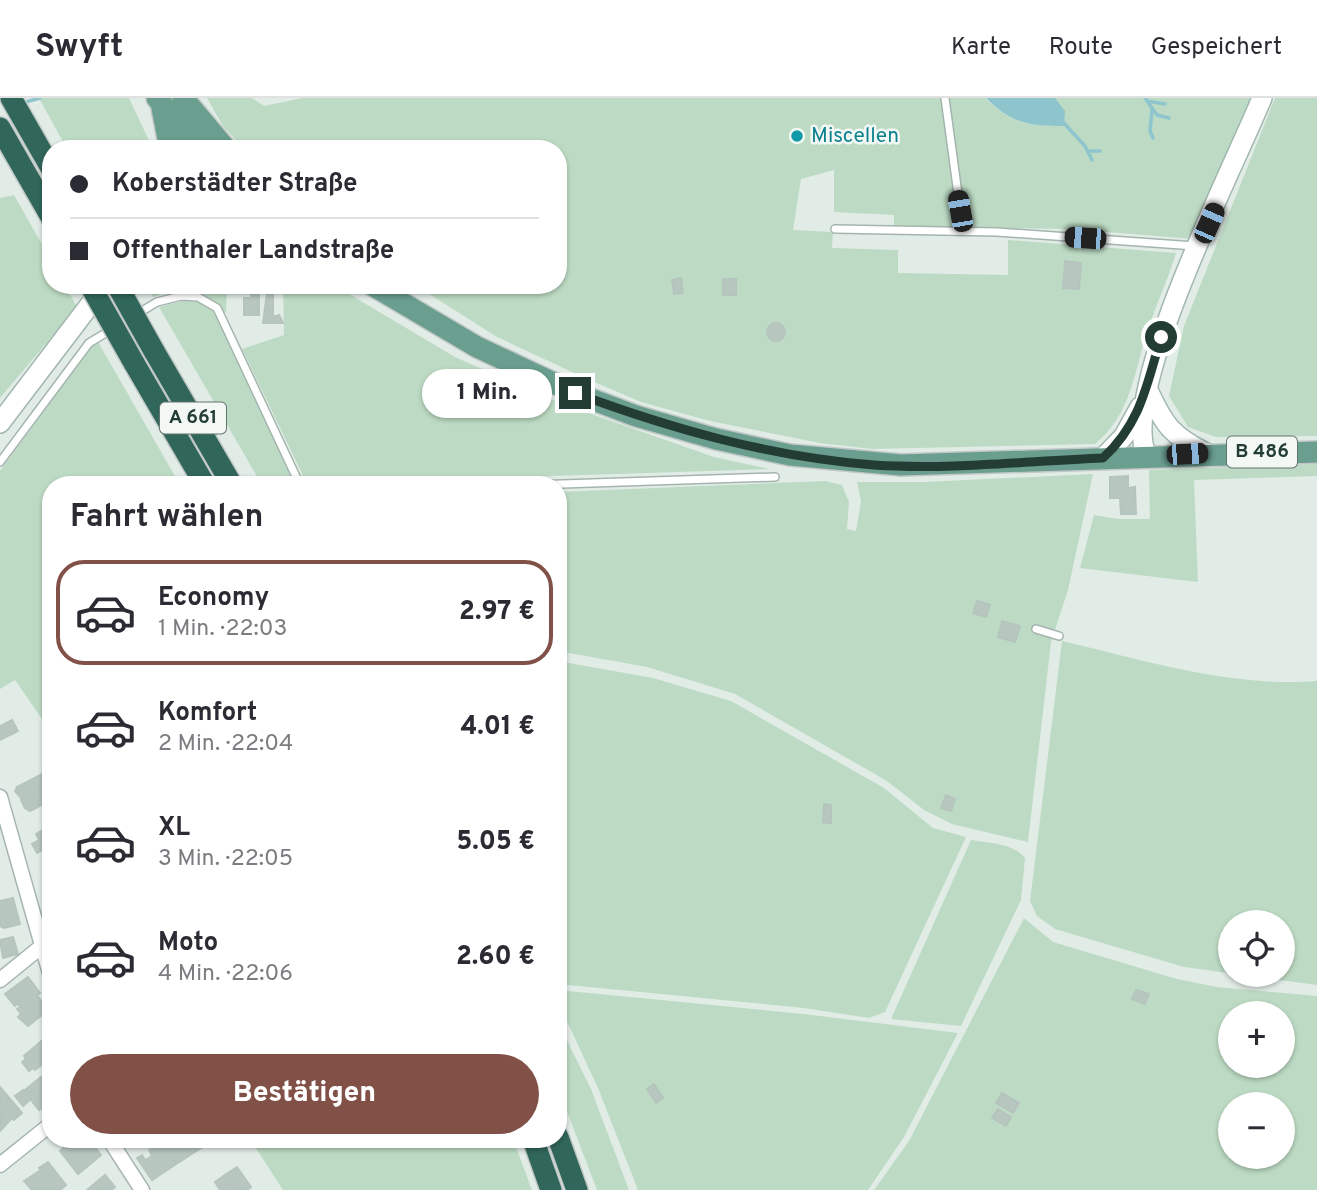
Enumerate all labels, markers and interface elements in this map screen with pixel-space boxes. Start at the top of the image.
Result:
text: Swyft [35,27,123,69]
text: Karte [951,33,1011,63]
text: Route [1049,33,1113,63]
text: Gespeichert [1151,33,1282,63]
place label: Miscellen [811,123,899,150]
marker: Miscellen [789,128,805,144]
text: Koberstädter Straße [112,168,357,201]
car [947,188,974,234]
car [1191,200,1228,246]
car [1064,226,1107,250]
text: Offenthaler Landstraße [112,235,394,268]
route start [1145,321,1177,353]
callout: 1 Min. [421,368,550,418]
route end [559,377,591,409]
text: 1 Min. [457,379,517,408]
road number: A 661 [160,402,226,434]
road number: B 486 [1227,436,1297,468]
car [1166,442,1209,466]
text: Fahrt wählen [70,498,263,538]
icon: car [74,581,137,644]
text: Economy [158,582,269,615]
text: 2.97 € [459,596,535,629]
text: 1 Min. · 22:03 [158,615,287,644]
icon: car [74,696,137,759]
text: Komfort [158,697,257,730]
text: 4.01 € [461,711,535,744]
text: 2 Min. · 22:04 [158,730,293,759]
icon: car [74,811,137,874]
text: XL [158,812,190,845]
text: 5.05 € [456,826,535,859]
text: 3 Min. · 22:05 [158,845,293,874]
map controls [1218,910,1295,1169]
button: locate [1218,910,1295,987]
icon: car [74,926,137,989]
text: Moto [158,927,218,960]
text: 2.60 € [456,941,535,974]
text: 4 Min. · 22:06 [158,960,293,989]
button: + [1218,1001,1295,1078]
button: Bestätigen [70,1054,539,1134]
button: − [1218,1092,1295,1169]

